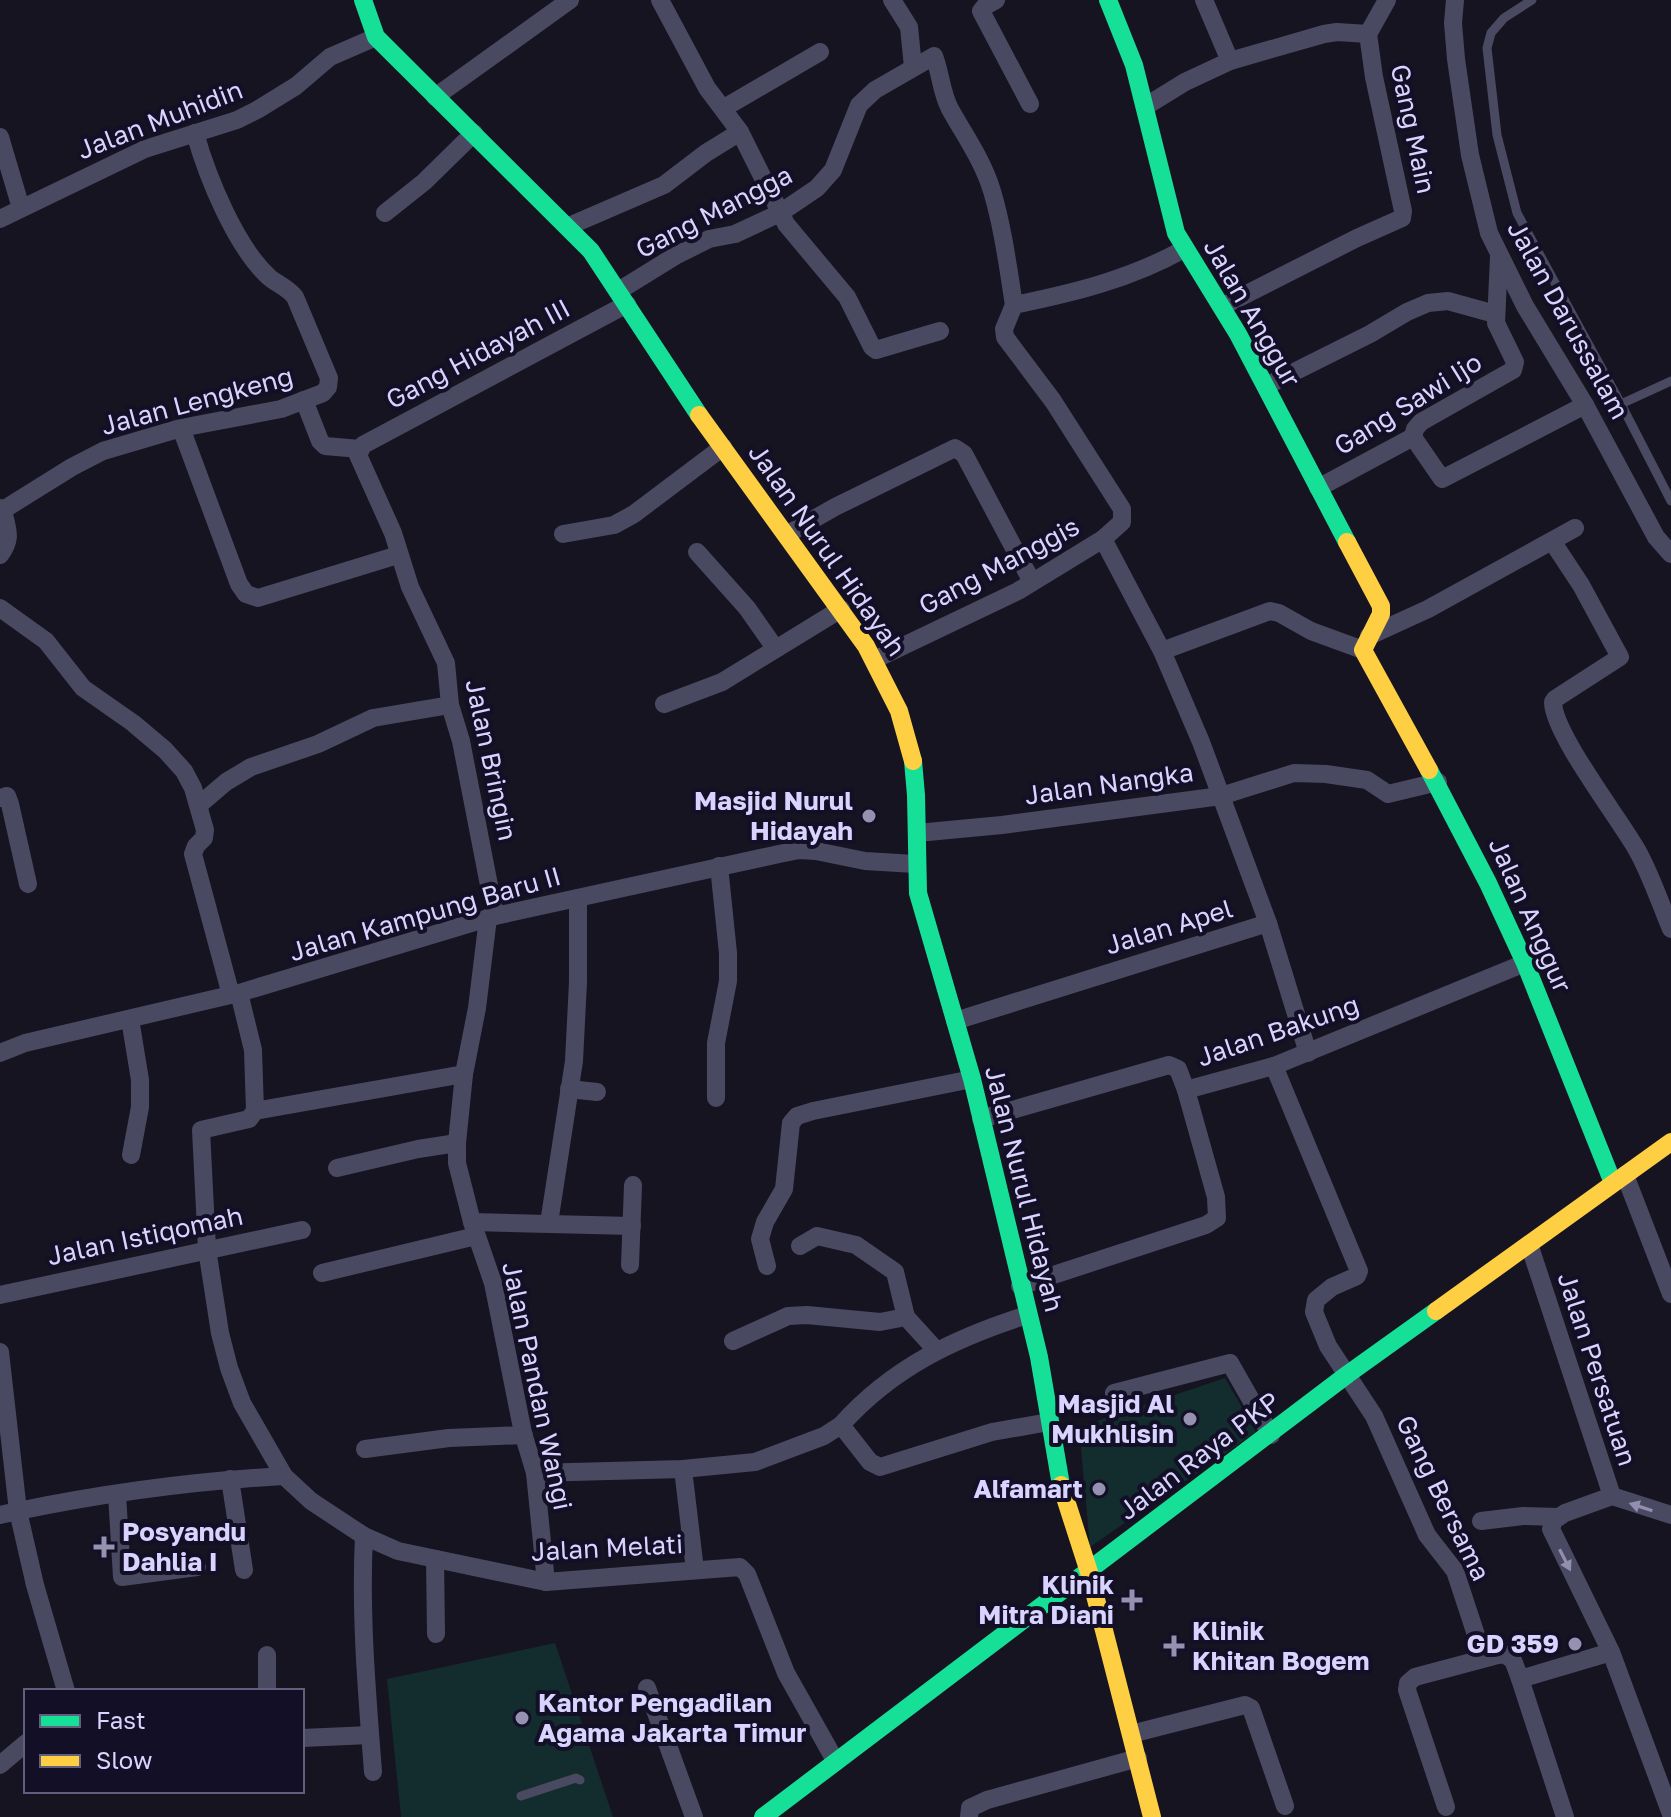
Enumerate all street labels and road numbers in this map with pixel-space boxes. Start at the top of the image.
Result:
street label: Gang Main [1385,61,1442,196]
street label: Jalan Muhidin [73,74,247,165]
street label: Gang Mangga [630,159,797,264]
street label: Jalan Darussalam [1501,215,1636,424]
street label: Jalan Anggur [1198,233,1307,392]
street label: Gang Hidayah III [380,292,575,415]
street label: Gang Sawi Ijo [1328,346,1487,461]
street label: Jalan Lengkeng [97,360,296,441]
street label: Jalan Nurul Hidayah [742,438,912,662]
street label: Gang Manggis [913,510,1084,621]
street label: Jalan Bringin [459,676,524,843]
street label: Jalan Nangka [1023,756,1195,811]
street label: Jalan Anggur [1483,833,1578,997]
street label: Jalan Kampung Baru II [286,860,564,967]
street label: Jalan Apel [1101,892,1236,961]
street label: Jalan Bakung [1193,988,1363,1073]
street label: Jalan Nurul Hidayah [979,1063,1070,1315]
street label: Jalan Istiqomah [44,1200,246,1271]
street label: Jalan Pandan Wangi [496,1259,579,1513]
street label: Jalan Persatuan [1552,1268,1643,1470]
street label: Jalan Raya PKP [1112,1385,1285,1526]
street label: Gang Bersama [1390,1410,1497,1586]
street label: Jalan Melati [530,1528,684,1567]

